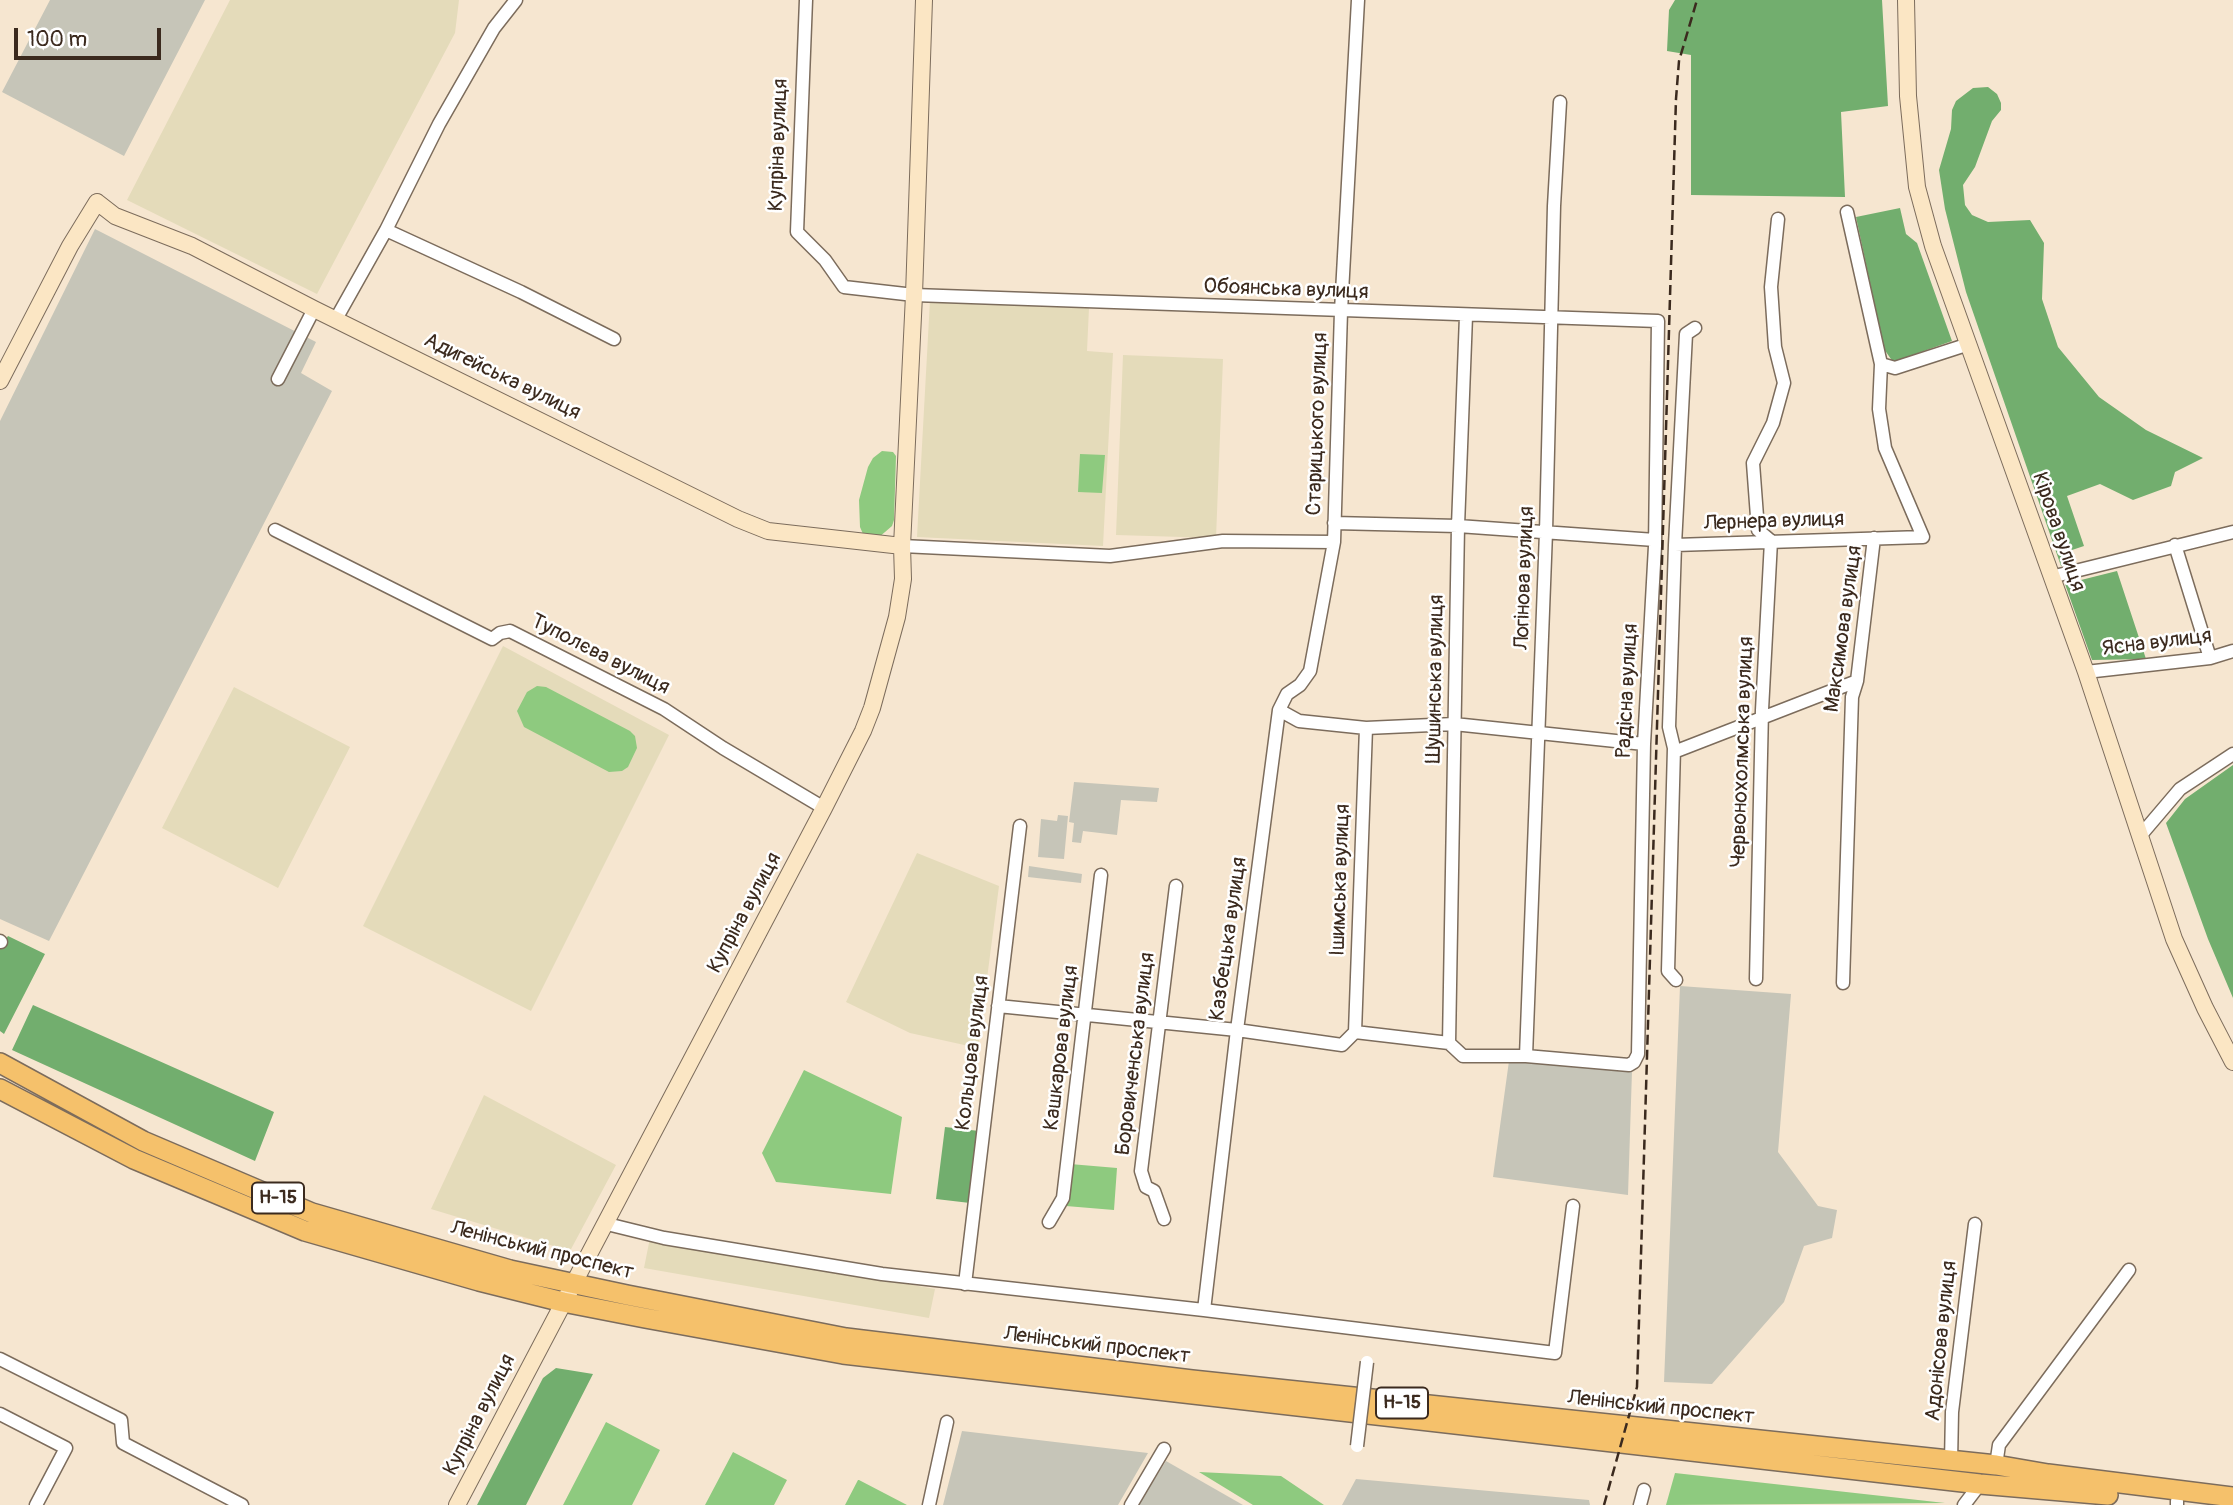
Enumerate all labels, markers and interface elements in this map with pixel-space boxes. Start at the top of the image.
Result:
scale bar [18,14,164,58]
text: 100 m [27,26,87,53]
street label: Купріна вулиця [764,78,794,212]
street label: Обоянська вулиця [1203,275,1369,305]
street label: Адигейська вулиця [419,328,585,426]
street label: Старицького вулиця [1302,332,1334,516]
street label: Кірова вулиця [2026,469,2090,595]
street label: Логінова вулиця [1510,506,1540,650]
street label: Лернера вулиця [1703,507,1845,537]
street label: Максимова вулиця [1820,544,1868,714]
street label: Шушинська вулиця [1422,594,1450,764]
street label: Туполєва вулиця [526,609,674,701]
street label: Радісна вулиця [1612,623,1644,759]
street label: Ясна вулиця [2101,624,2213,662]
street label: Червонохолмська вулиця [1726,636,1760,868]
street label: Ішимська вулиця [1326,804,1356,956]
street label: Купріна вулиця [703,848,787,978]
street label: Казбецька вулиця [1205,856,1253,1022]
street label: Боровиченська вулиця [1111,951,1161,1157]
street label: Кашкарова вулиця [1039,964,1085,1132]
street label: Кольцова вулиця [951,974,995,1132]
road number: Н-15 [252,1182,304,1214]
street label: Ленінський проспект [448,1216,636,1286]
street label: Адонісова вулиця [1921,1260,1963,1422]
street label: Ленінський проспект [1002,1322,1192,1370]
street label: Купріна вулиця [439,1350,521,1480]
street label: Ленінський проспект [1566,1386,1756,1430]
road number: Н-15 [1376,1387,1428,1418]

